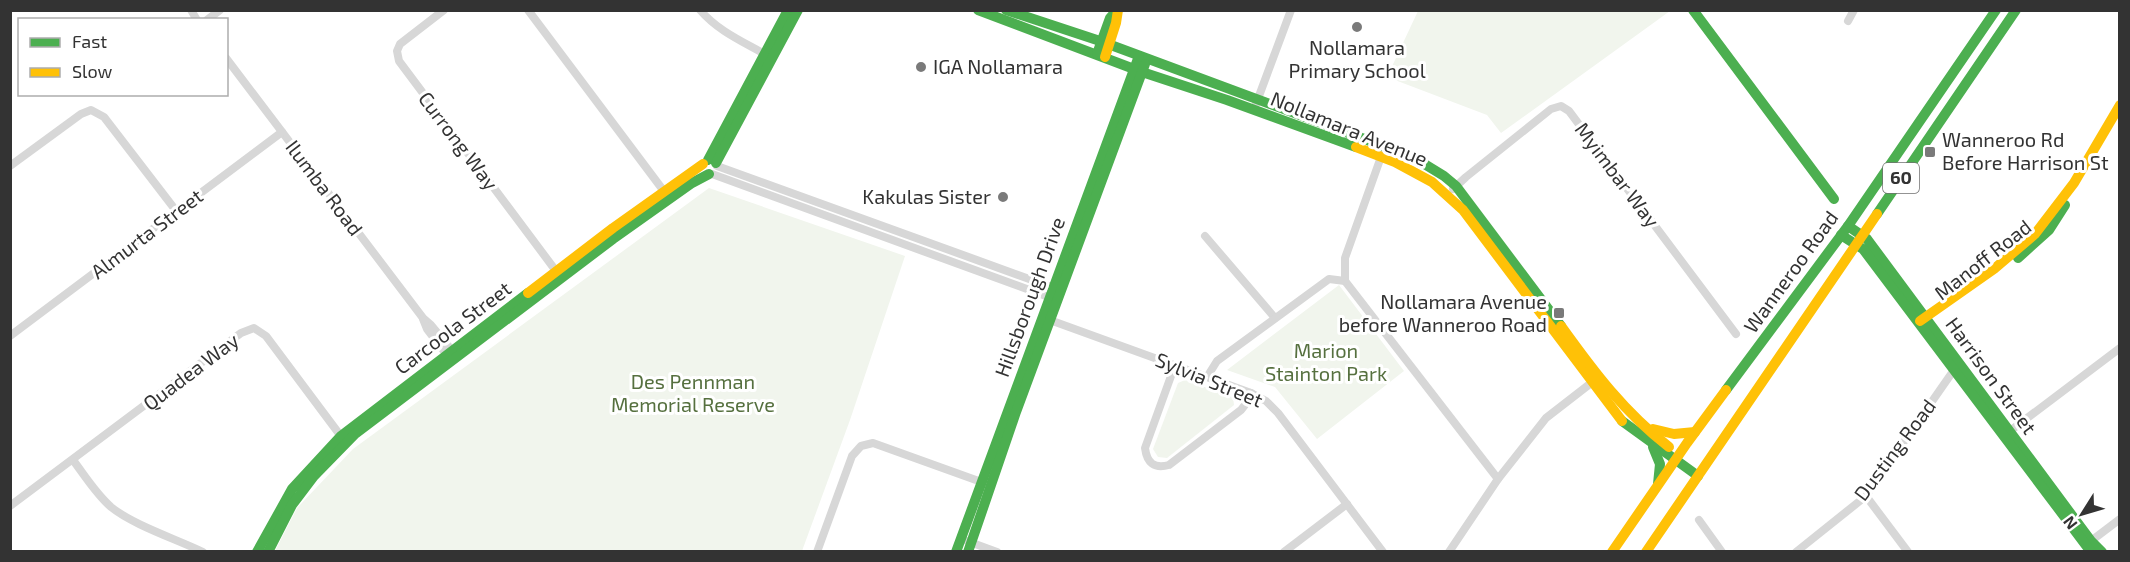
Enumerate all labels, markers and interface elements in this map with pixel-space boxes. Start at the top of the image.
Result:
legend [18,18,228,96]
marker: Nollamara Primary School [1350,20,1364,34]
text: Fast [72,30,107,52]
place label: Nollamara Primary School [1288,35,1426,82]
place label: IGA Nollamara [933,54,1063,78]
text: Slow [72,60,113,82]
marker: IGA Nollamara [914,60,928,74]
street label: Currong Way [414,86,504,195]
street label: Nollamara Avenue [1268,86,1431,170]
street label: Myimbar Way [1571,117,1665,232]
place label: Wanneroo Rd Before Harrison St [1942,127,2109,174]
street label: Ilumba Road [281,135,368,240]
marker: Wanneroo Rd Before Harrison St [1923,145,1937,159]
road number: 60 [1883,163,1919,193]
street label: Almurta Street [86,183,207,283]
place label: Kakulas Sister [862,184,991,208]
marker: Kakulas Sister [996,190,1010,204]
street label: Wanneroo Road [1738,206,1842,337]
street label: Hillsborough Drive [989,213,1069,380]
street label: Manoff Road [1929,214,2036,304]
street label: Carcoola Street [389,275,516,379]
place label: Nollamara Avenue before Wanneroo Road [1339,289,1547,336]
marker: Nollamara Avenue before Wanneroo Road [1552,306,1566,320]
street label: Harrison Street [1941,312,2042,439]
street label: Quadea Way [138,327,243,415]
park label: Marion Stainton Park [1265,338,1387,385]
street label: Sylvia Street [1152,347,1267,412]
park label: Des Pennman Memorial Reserve [611,369,775,416]
street label: Dusting Road [1848,394,1940,505]
north arrow [2052,484,2112,544]
text: N [2059,513,2081,534]

